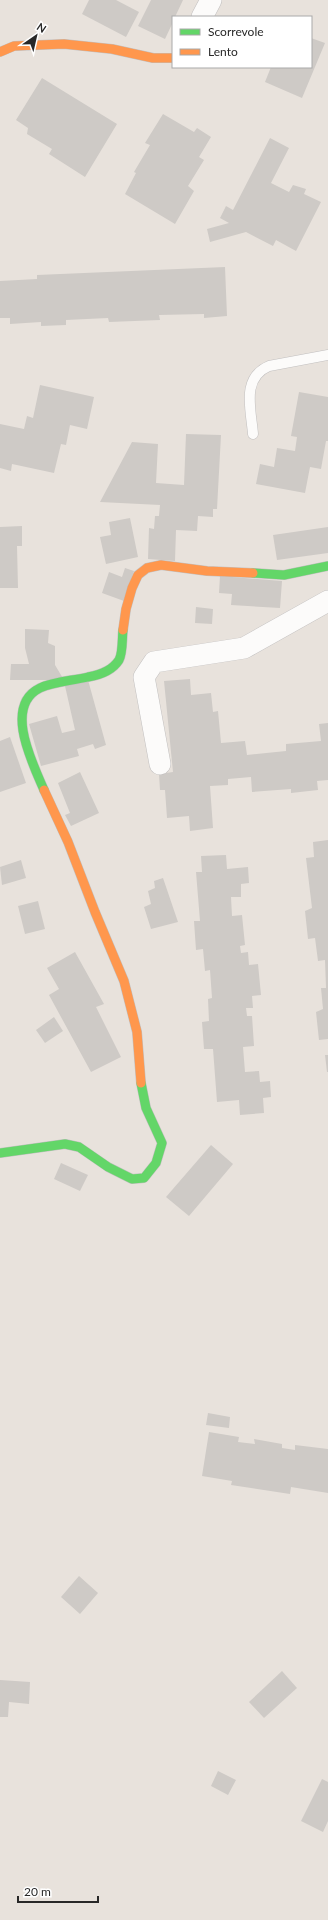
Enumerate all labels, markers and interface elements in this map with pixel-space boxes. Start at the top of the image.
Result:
north arrow [16,16,56,56]
legend [172,16,312,68]
text: N [35,20,49,35]
text: Scorrevole [208,24,264,39]
text: Lento [208,44,238,59]
scale bar [18,1878,98,1904]
text: 20 m [24,1884,51,1899]

